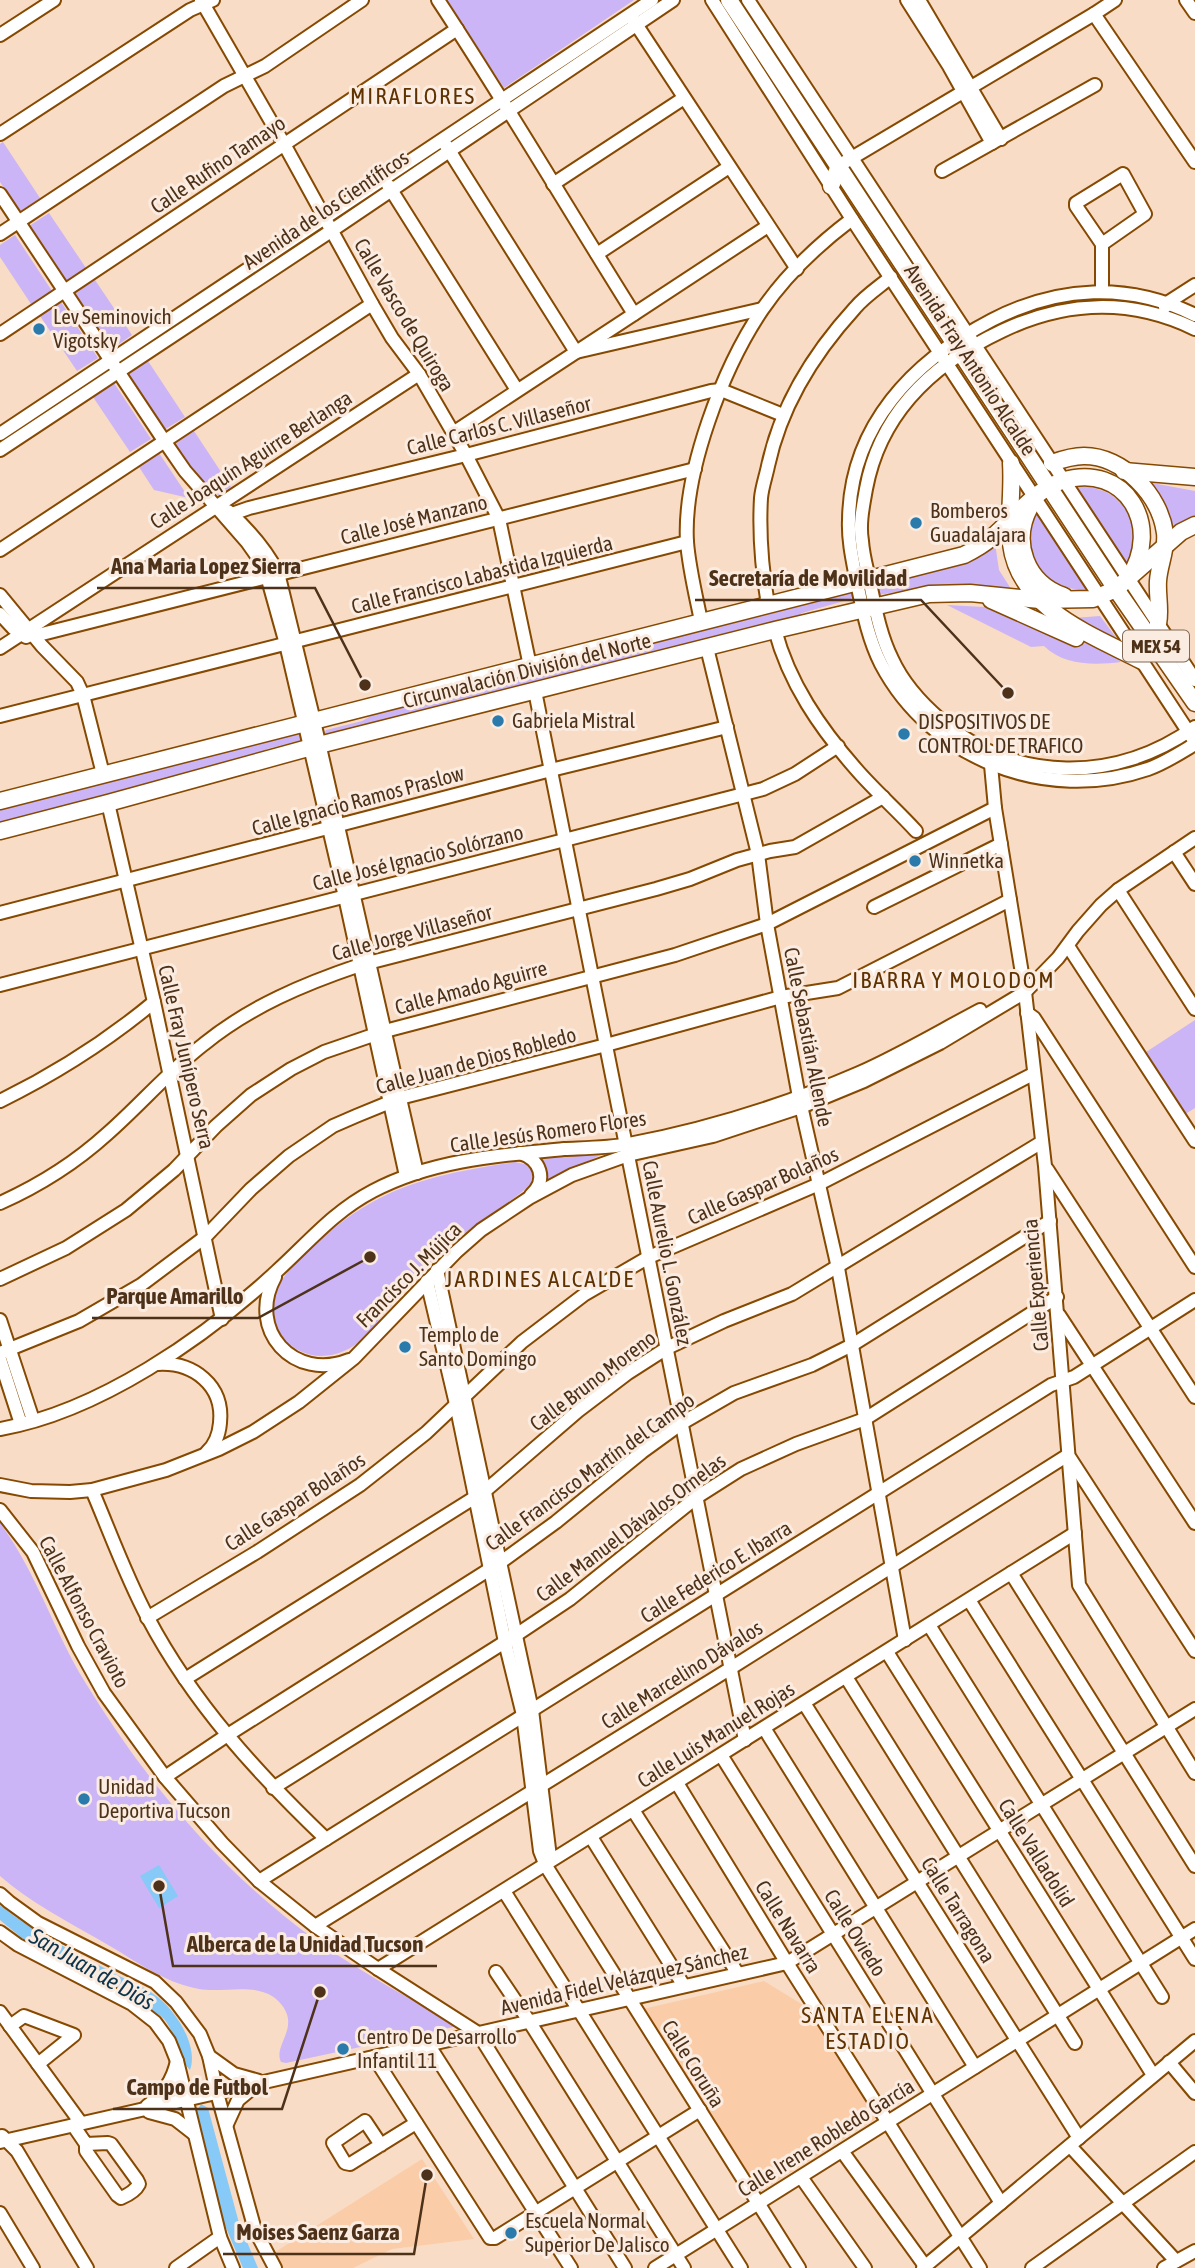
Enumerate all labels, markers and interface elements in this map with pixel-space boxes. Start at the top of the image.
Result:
district label: MIRAFLORES [350,83,476,109]
street label: Calle Rufino Tamayo [145,110,289,218]
street label: Avenida de los Científicos [238,145,413,273]
street label: Calle Vasco de Quiroga [350,234,460,395]
street label: Avenida Fray Antonio Alcalde [900,259,1042,459]
place label: Lev Seminovich Vigotsky [53,304,172,352]
marker: Lev Seminovich Vigotsky [31,321,47,337]
street label: Calle Joaquín Aguirre Berlanga [145,385,356,533]
street label: Calle Carlos C. Villaseñor [404,390,594,460]
street label: Calle José Manzano [338,489,490,549]
place label: Bomberos Guadalajara [930,498,1026,546]
marker: Bomberos Guadalajara [908,515,924,531]
street label: Calle Francisco Labastida Izquierda [349,530,615,618]
callout: Ana Maria Lopez Sierra [97,544,315,588]
text: Ana Maria Lopez Sierra [110,553,301,579]
callout: Secretaría de Movilidad [695,556,921,600]
text: Secretaría de Movilidad [709,565,907,591]
street label: Circunvalación División del Norte [400,628,653,712]
road number: MEX 54 [1123,631,1189,662]
place label: Gabriela Mistral [512,708,636,732]
place label: DISPOSITIVOS DE CONTROL DE TRAFICO [918,709,1083,757]
marker: Gabriela Mistral [490,713,506,729]
marker: DISPOSITIVOS DE CONTROL DE TRAFICO [896,726,912,742]
street label: Calle Ignacio Ramos Praslow [249,760,467,840]
street label: Calle José Ignacio Solórzano [310,819,526,895]
place label: Winnetka [929,848,1004,872]
marker: Winnetka [907,853,923,869]
street label: Calle Jorge Villaseñor [329,899,495,965]
street label: Calle Sebastián Allende [780,945,838,1129]
street label: Calle Amado Aguirre [392,955,549,1019]
street label: Calle Fray Junípero Serra [154,962,220,1151]
district label: IBARRA Y MOLODOM [852,967,1056,993]
street label: Calle Juan de Dios Robledo [373,1022,578,1098]
street label: Calle Jesús Romero Flores [448,1105,647,1157]
street label: Calle Gaspar Bolaños [684,1141,842,1229]
street label: Calle Aurelio L. González [638,1158,698,1348]
street label: Francisco J. Mújica [351,1217,466,1332]
street label: Calle Experiencia [1017,1218,1053,1352]
district label: JARDINES ALCALDE [445,1266,635,1292]
callout: Parque Amarillo [92,1274,258,1318]
text: Parque Amarillo [106,1283,244,1309]
place label: Templo de Santo Domingo [419,1322,537,1370]
street label: Calle Bruno Moreno [525,1325,660,1435]
marker: Templo de Santo Domingo [397,1339,413,1355]
street label: Calle Francisco Martín del Campo [480,1387,699,1555]
street label: Calle Gaspar Bolaños [220,1447,369,1555]
street label: Calle Manuel Dávalos Ornelas [531,1448,730,1606]
street label: Calle Federico E. Ibarra [636,1515,795,1627]
street label: Calle Alfonso Cravioto [35,1532,135,1692]
street label: Calle Marcelino Dávalos [596,1615,767,1733]
street label: Calle Luis Manuel Rojas [633,1676,798,1792]
place label: Unidad Deportiva Tucson [98,1774,231,1822]
marker: Unidad Deportiva Tucson [76,1791,92,1807]
street label: Calle Valladolid [994,1794,1080,1911]
street label: Calle Tarragona [917,1852,1001,1967]
street label: Calle Navarra [751,1876,827,1977]
street label: Calle Oviedo [820,1885,892,1980]
water label: San Juan de Diós [24,1922,159,2015]
callout: Alberca de la Unidad Tucson [173,1922,437,1966]
text: Alberca de la Unidad Tucson [186,1931,423,1957]
street label: Avenida Fidel Velázquez Sánchez [498,1939,750,2019]
district label: SANTA ELENA ESTADIO [801,2002,935,2054]
street label: Calle Coruña [658,2015,730,2111]
place label: Centro De Desarrollo Infantil 11 [357,2024,517,2072]
marker: Centro De Desarrollo Infantil 11 [335,2041,351,2057]
callout: Campo de Futbol [113,2065,282,2109]
street label: Calle Irene Robledo García [733,2073,918,2201]
text: Campo de Futbol [126,2074,269,2100]
place label: Escuela Normal Superior De Jalisco [525,2208,670,2256]
callout: Moises Saenz Garza [223,2210,414,2254]
text: Moises Saenz Garza [236,2219,400,2245]
marker: Escuela Normal Superior De Jalisco [503,2225,519,2241]

